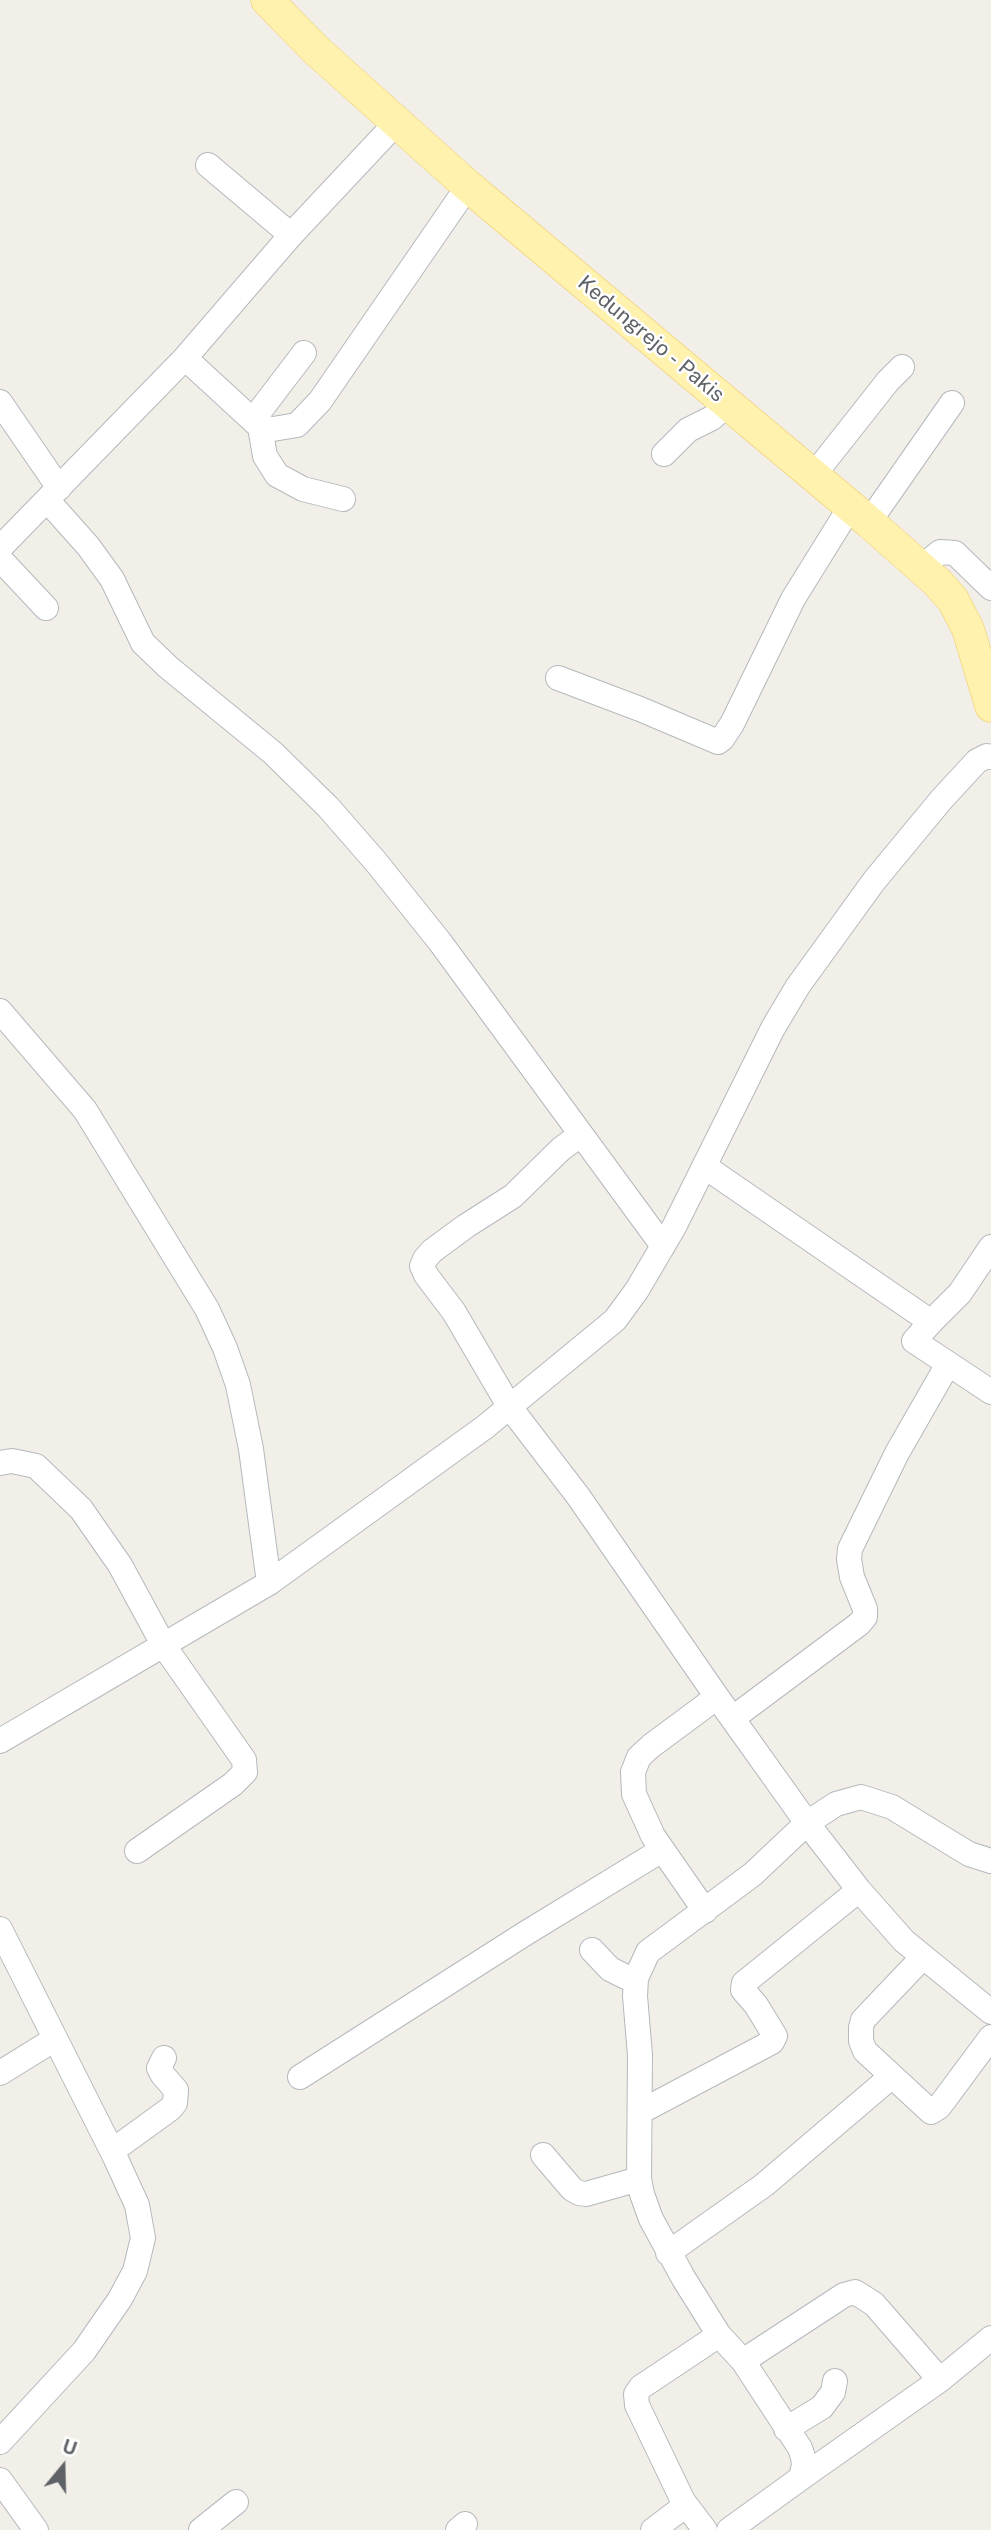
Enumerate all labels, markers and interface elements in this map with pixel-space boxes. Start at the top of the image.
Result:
street label: Kedungrejo - Pakis [573,270,729,408]
north arrow [28,2432,98,2502]
text: U [60,2435,80,2460]

